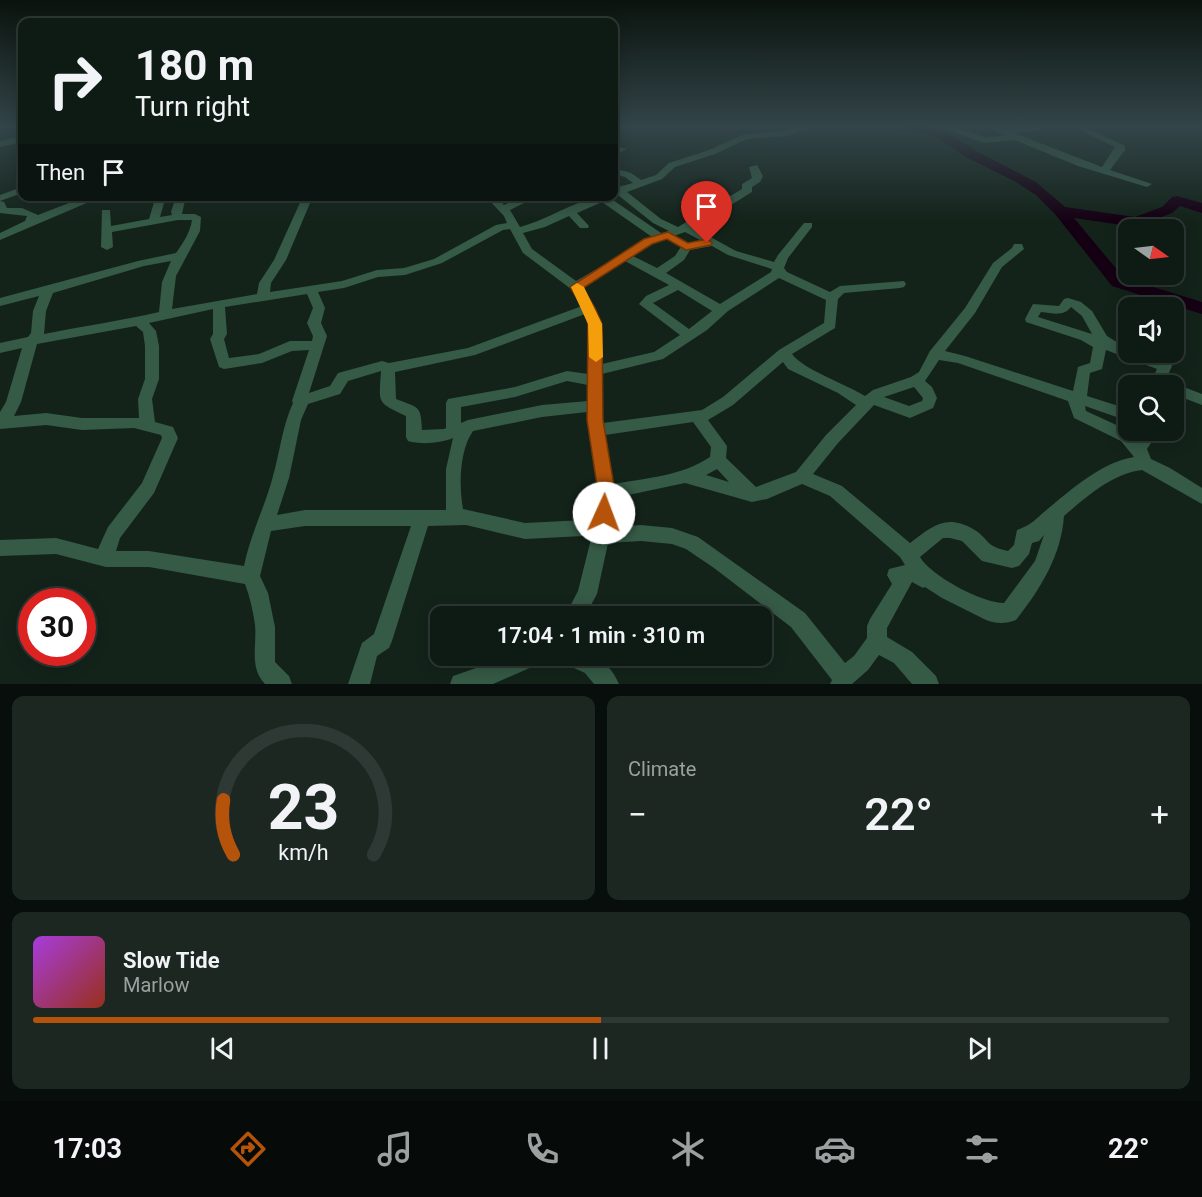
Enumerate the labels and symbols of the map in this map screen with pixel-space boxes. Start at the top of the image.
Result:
pin [681,181,732,243]
north arrow [1118,219,1184,285]
position arrow [572,481,636,545]
speed limit sign: 30 [18,588,96,666]

